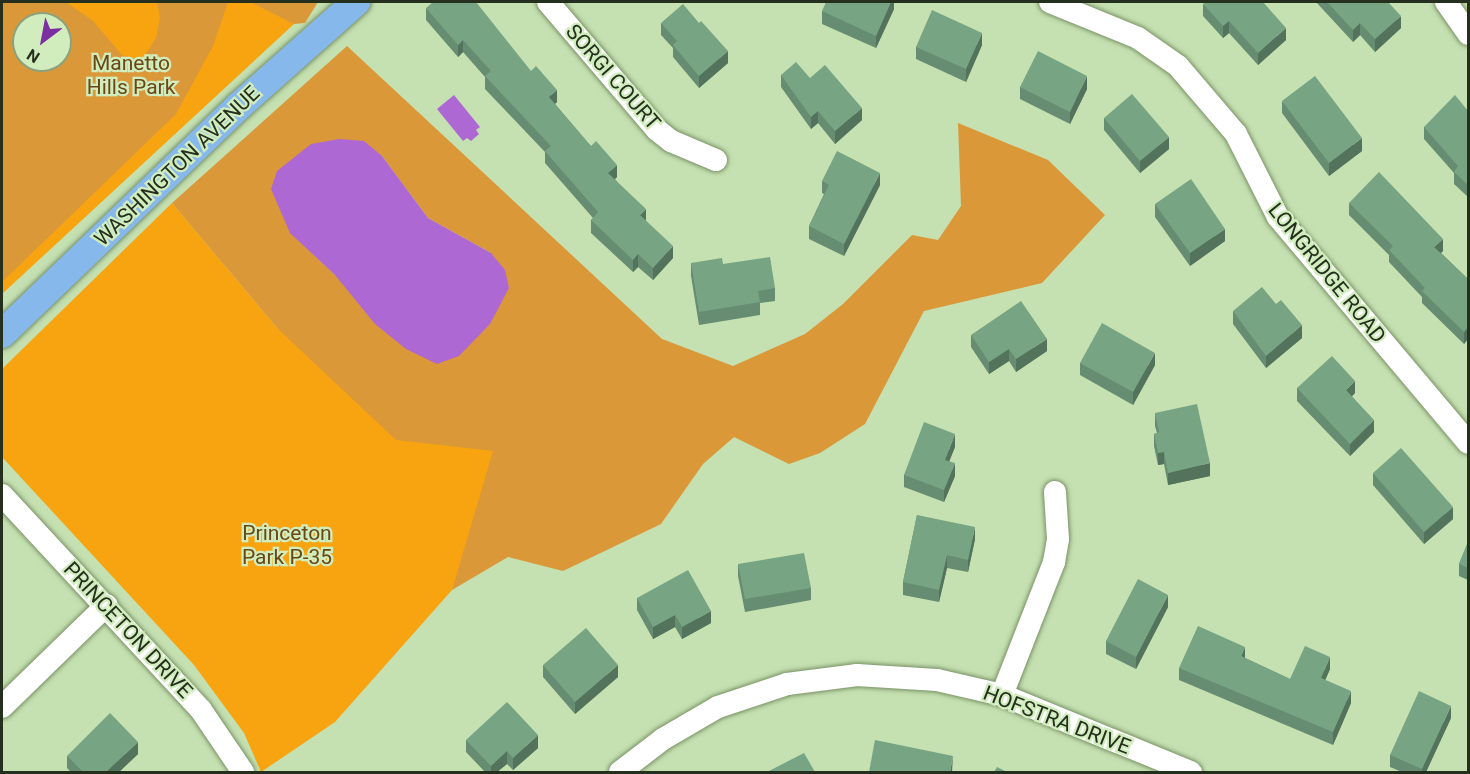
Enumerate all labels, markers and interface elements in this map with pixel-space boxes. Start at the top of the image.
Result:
north arrow [12,12,72,72]
street label: SORGI COURT [560,19,666,135]
text: N [23,45,43,67]
park label: Manetto Hills Park [87,50,175,100]
street label: WASHINGTON AVENUE [89,81,265,251]
street label: LONGRIDGE ROAD [1263,198,1391,348]
park label: Princeton Park P-35 [242,520,332,570]
street label: PRINCETON DRIVE [58,557,198,703]
street label: HOFSTRA DRIVE [980,680,1134,760]

